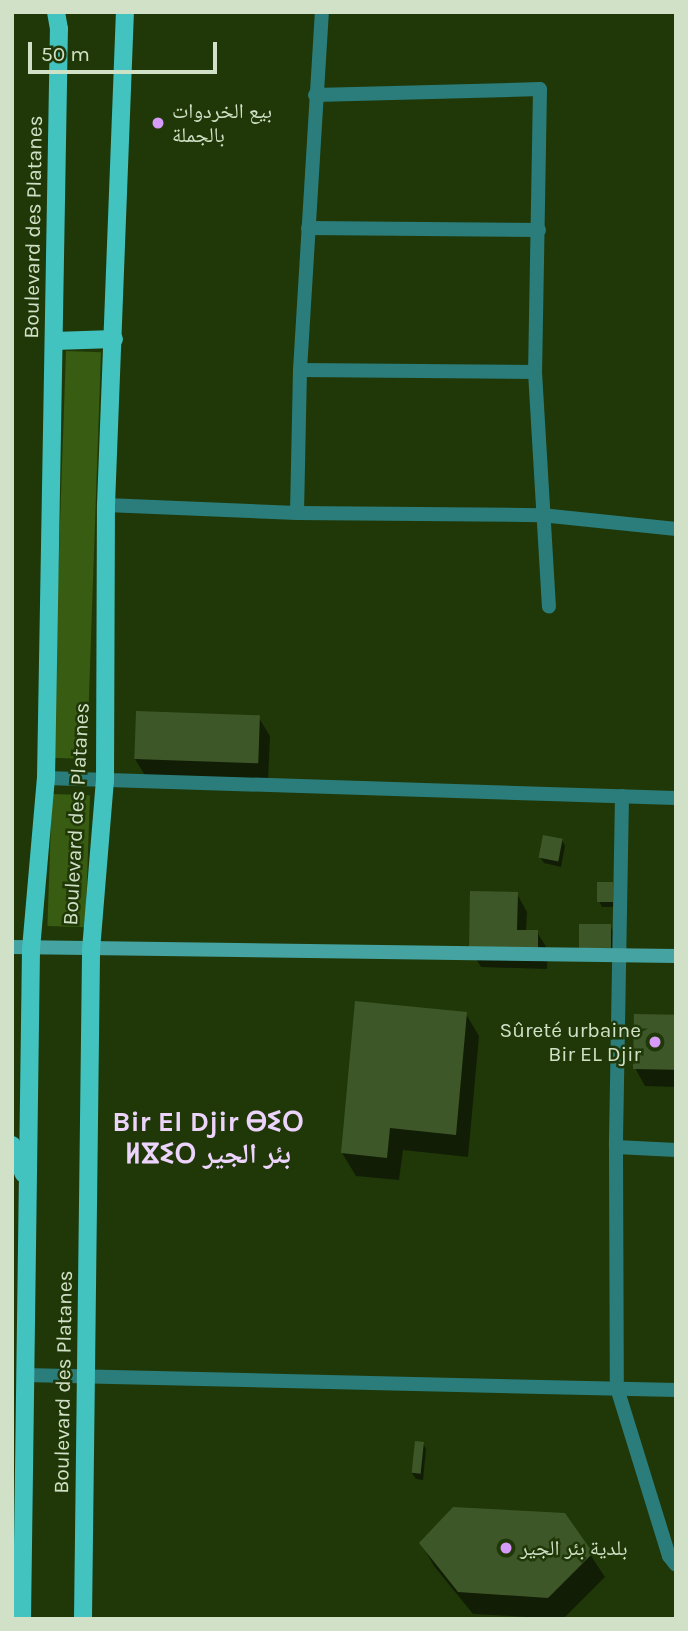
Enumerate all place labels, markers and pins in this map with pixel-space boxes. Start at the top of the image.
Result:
place label: بيع الخردوات بالجملة [172,98,272,148]
marker: بيع الخردوات بالجملة [150,115,166,131]
place label: Sûreté urbaine Bir EL Djir [500,1017,641,1067]
marker: Sûreté urbaine Bir EL Djir [647,1034,663,1050]
place label: بلدية بئر الجير [520,1535,627,1561]
marker: بلدية بئر الجير [498,1540,514,1556]

